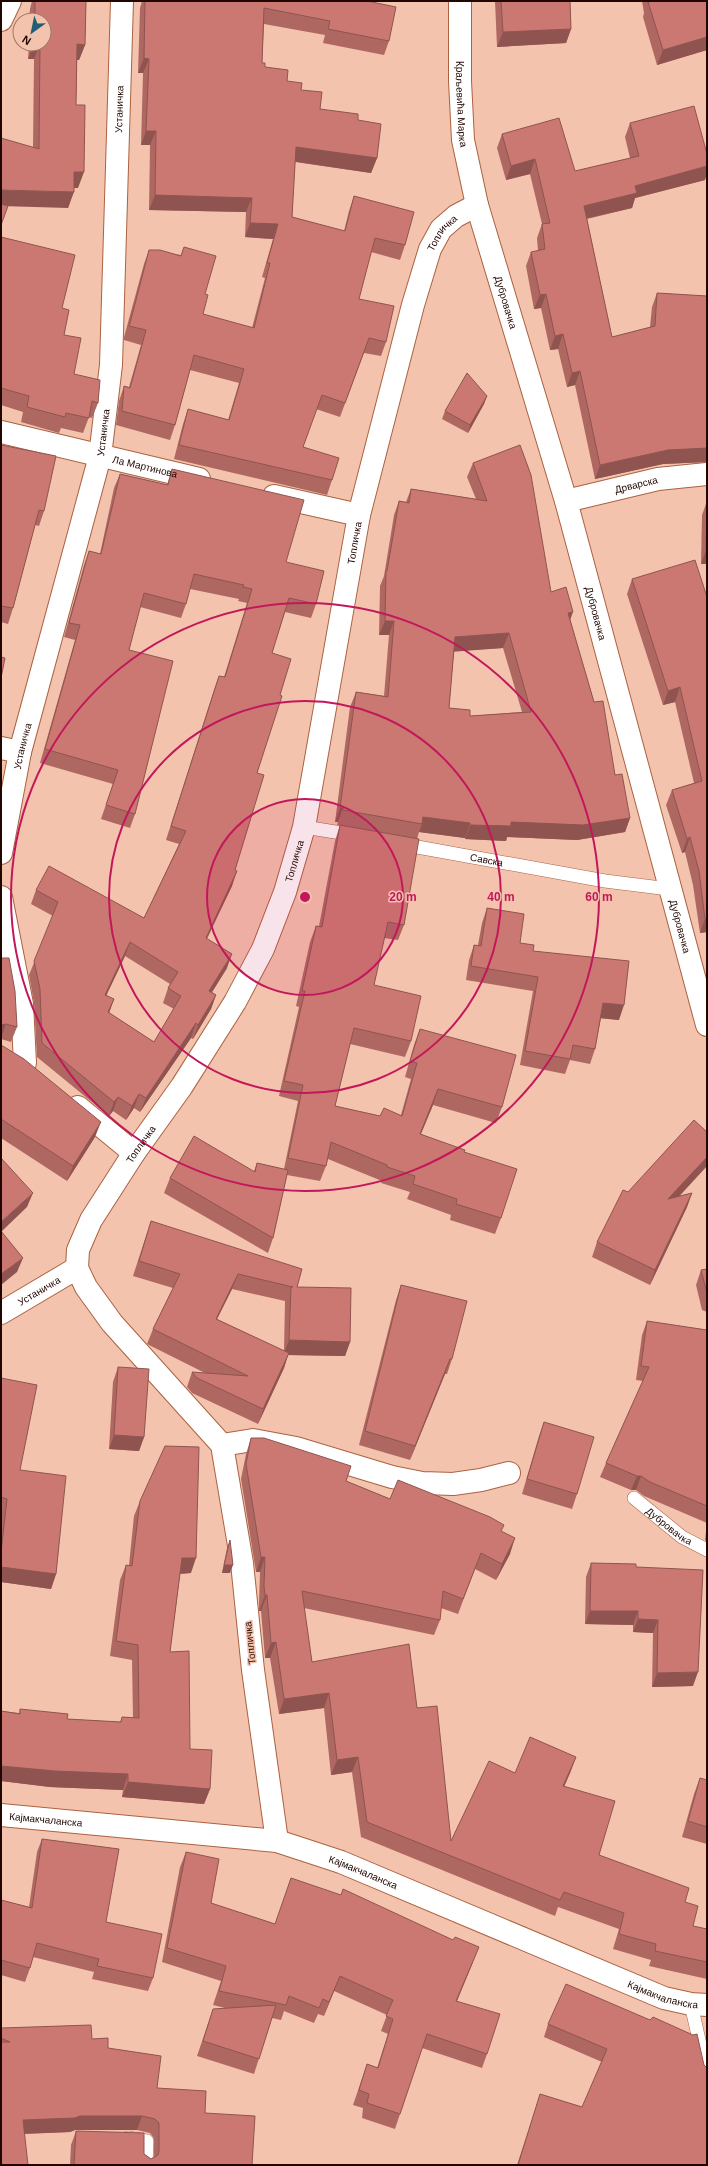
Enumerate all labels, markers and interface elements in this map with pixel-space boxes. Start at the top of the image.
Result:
north arrow [12,12,52,52]
text: N [20,33,33,48]
street label: Краљевића Марка [454,61,470,148]
street label: Устаничка [113,85,125,133]
street label: Топличка [425,212,459,253]
street label: Дубровачка [493,274,520,330]
street label: Устаничка [95,408,111,457]
street label: Ла Мартинова [111,453,179,479]
street label: Дрварска [613,474,659,495]
street label: Топличка [345,520,363,565]
street label: Дубровачка [584,585,609,642]
street label: Устаничка [11,721,33,770]
street label: Топличка [283,838,306,883]
street label: Савска [469,851,504,868]
centre of rings [298,890,312,904]
text: 20 m [389,890,417,904]
text: 40 m [487,890,515,904]
text: 60 m [585,890,613,904]
street label: Дубровачка [668,898,693,955]
street label: Топличка [124,1123,158,1165]
street label: Устаничка [16,1274,62,1307]
street label: Дубровачка [644,1505,694,1547]
street label: Топличка [242,1621,258,1665]
street label: Кајмакчаланска [9,1810,83,1828]
street label: Кајмакчаланска [328,1853,400,1891]
street label: Кајмакчаланска [626,1978,699,2010]

